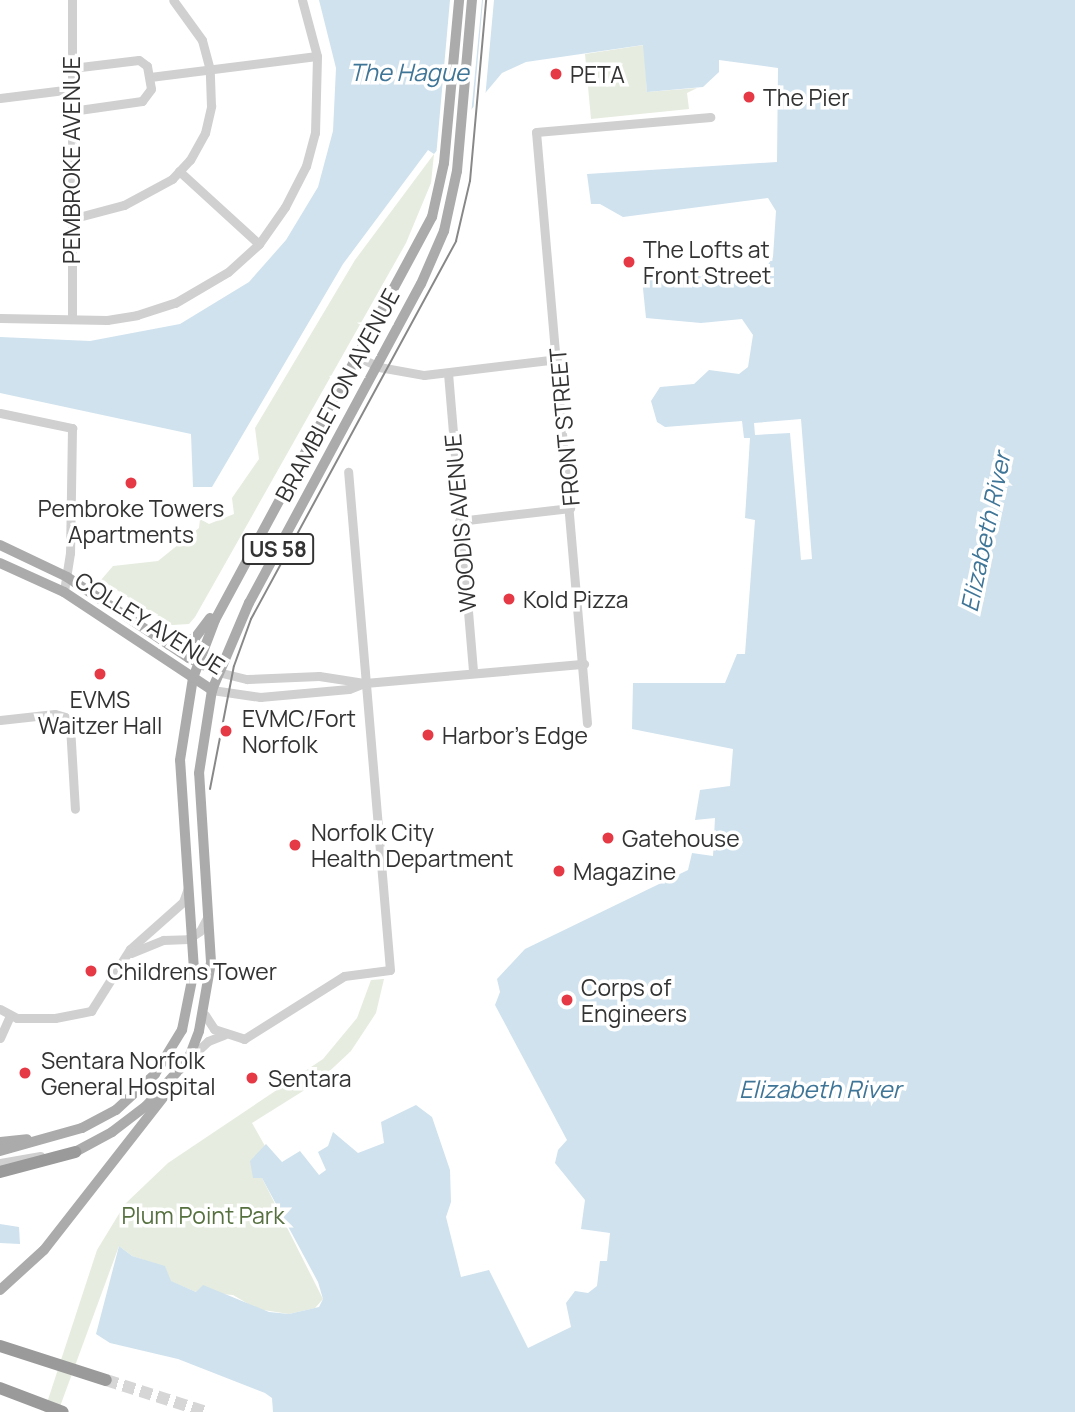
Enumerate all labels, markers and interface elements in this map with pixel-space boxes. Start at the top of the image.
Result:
street label: PEMBROKE AVENUE [57,56,85,264]
water label: The Hague [349,58,469,86]
place label: PETA [570,60,625,88]
marker: PETA [548,66,564,82]
place label: The Pier [763,83,849,111]
marker: The Pier [741,89,757,105]
place label: The Lofts at Front Street [643,235,771,289]
marker: The Lofts at Front Street [621,254,637,270]
street label: BRAMBLETON AVENUE [269,284,405,506]
street label: FRONT STREET [543,347,585,507]
street label: WOODIS AVENUE [438,433,482,613]
water label: Elizabeth River [954,450,1016,614]
marker: Pembroke Towers Apartments [123,475,139,491]
place label: Pembroke Towers Apartments [38,494,224,548]
road number: US 58 [241,532,315,566]
street label: COLLEY AVENUE [70,566,230,680]
place label: Kold Pizza [523,585,629,613]
marker: Kold Pizza [501,591,517,607]
marker: EVMS Waitzer Hall [92,666,108,682]
place label: EVMS Waitzer Hall [38,685,162,739]
place label: EVMC/Fort Norfolk [242,704,356,758]
marker: EVMC/Fort Norfolk [216,721,236,741]
place label: Harbor's Edge [442,721,588,749]
marker: Harbor's Edge [420,727,436,743]
place label: Norfolk City Health Department [311,818,513,872]
place label: Gatehouse [622,824,740,852]
marker: Gatehouse [600,830,616,846]
marker: Norfolk City Health Department [285,835,305,855]
place label: Magazine [573,857,676,885]
marker: Magazine [551,863,567,879]
place label: Childrens Tower [107,957,277,985]
marker: Childrens Tower [81,961,101,981]
place label: Corps of Engineers [581,973,687,1027]
marker: Corps of Engineers [559,992,575,1008]
place label: Sentara Norfolk General Hospital [41,1046,216,1100]
marker: Sentara Norfolk General Hospital [15,1063,35,1083]
place label: Sentara [268,1064,352,1092]
marker: Sentara [242,1068,262,1088]
water label: Elizabeth River [739,1075,901,1103]
park label: Plum Point Park [121,1201,285,1229]

